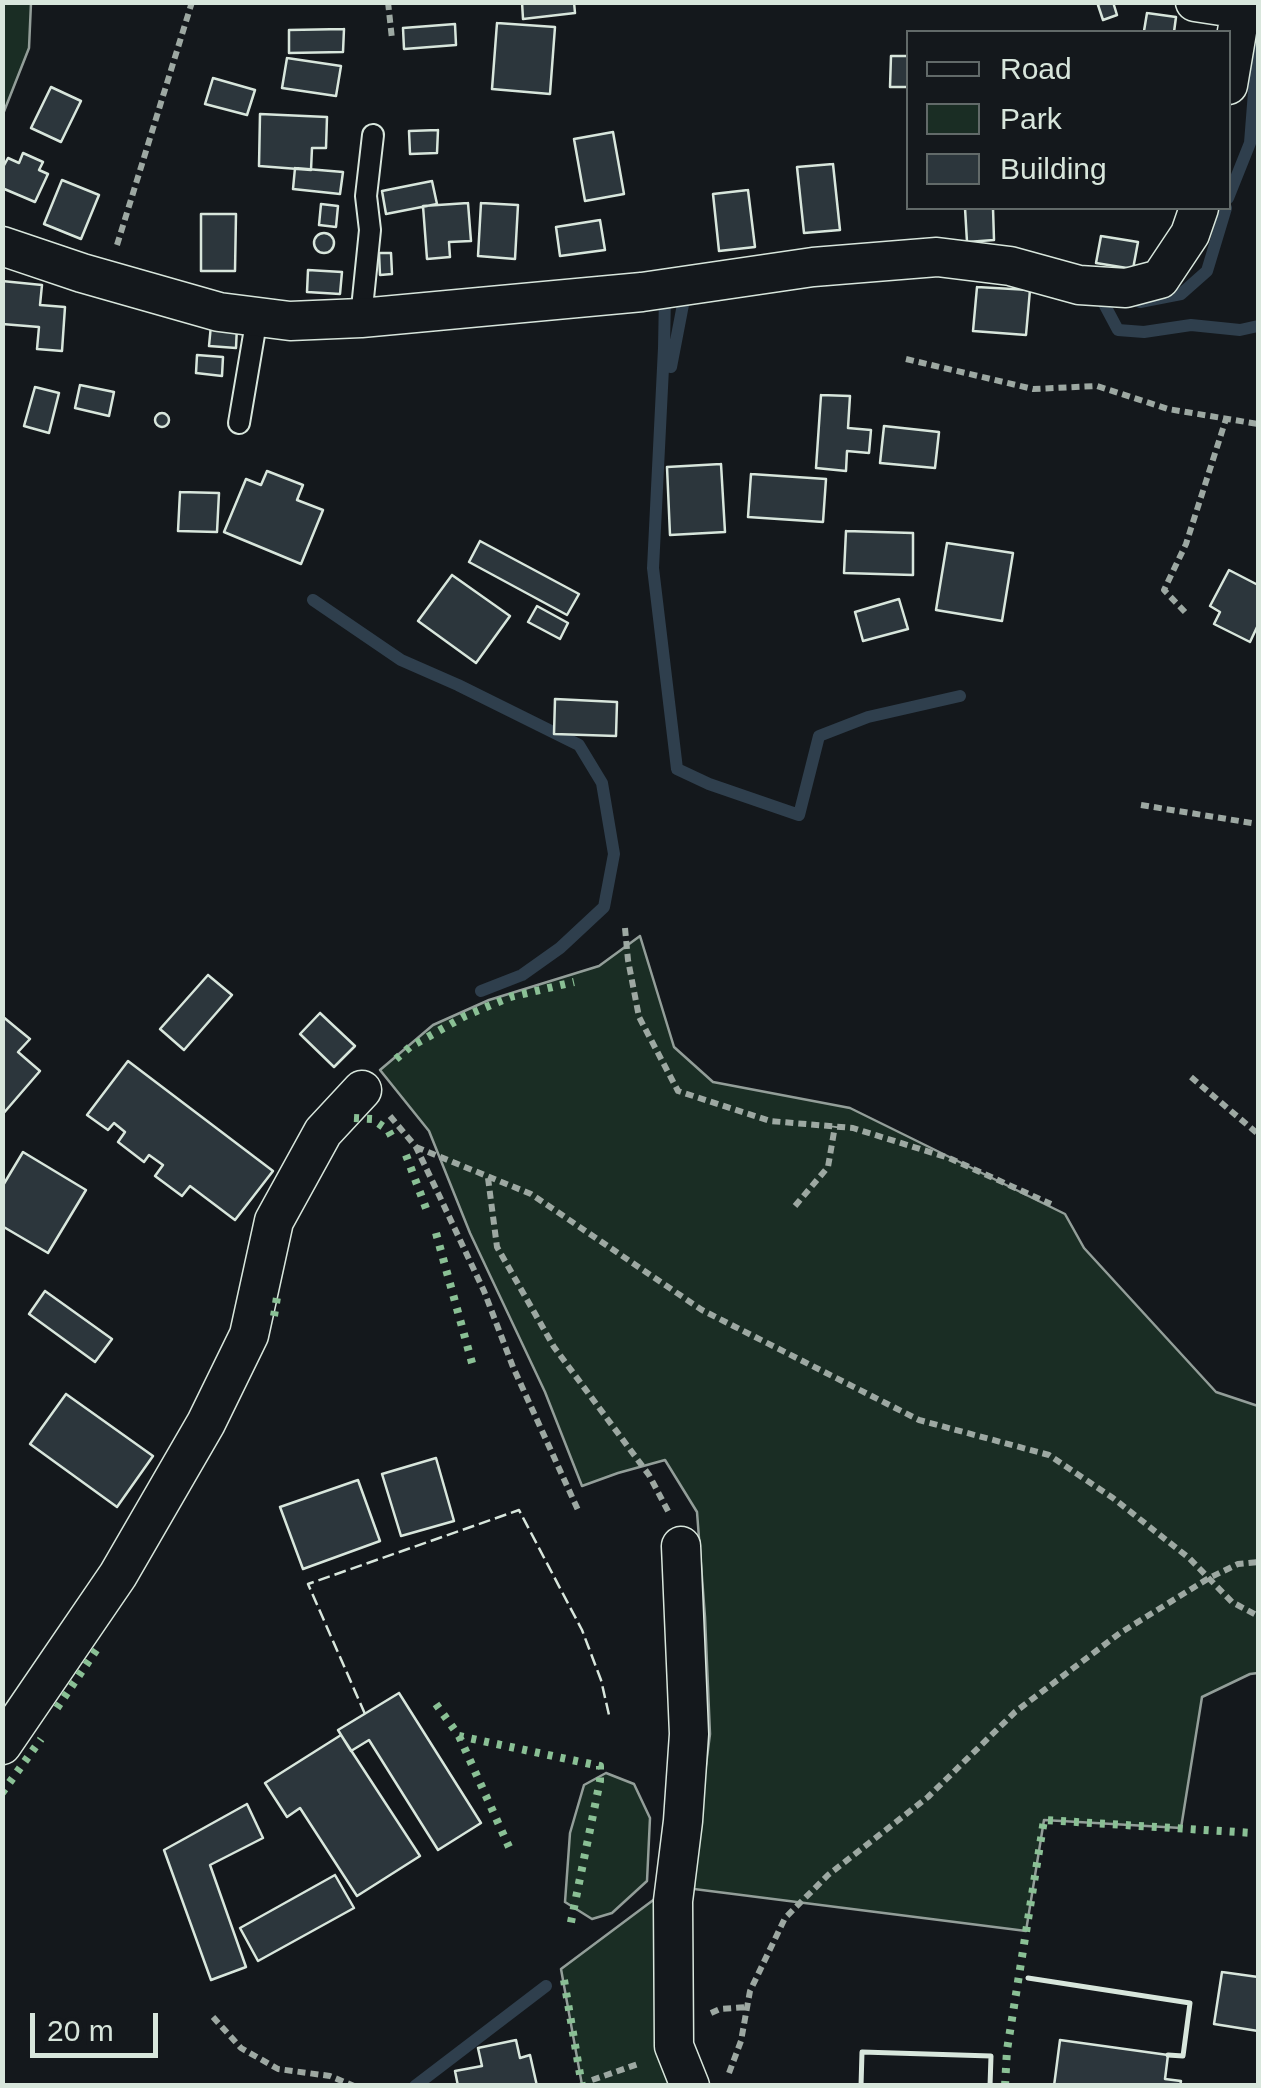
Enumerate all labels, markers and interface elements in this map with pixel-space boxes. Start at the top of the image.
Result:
legend [906,30,1231,210]
text: Road [1000,52,1072,85]
text: Park [1000,102,1062,135]
text: Building [1000,152,1107,185]
scale bar [35,1993,162,2055]
text: 20 m [47,2014,114,2047]

